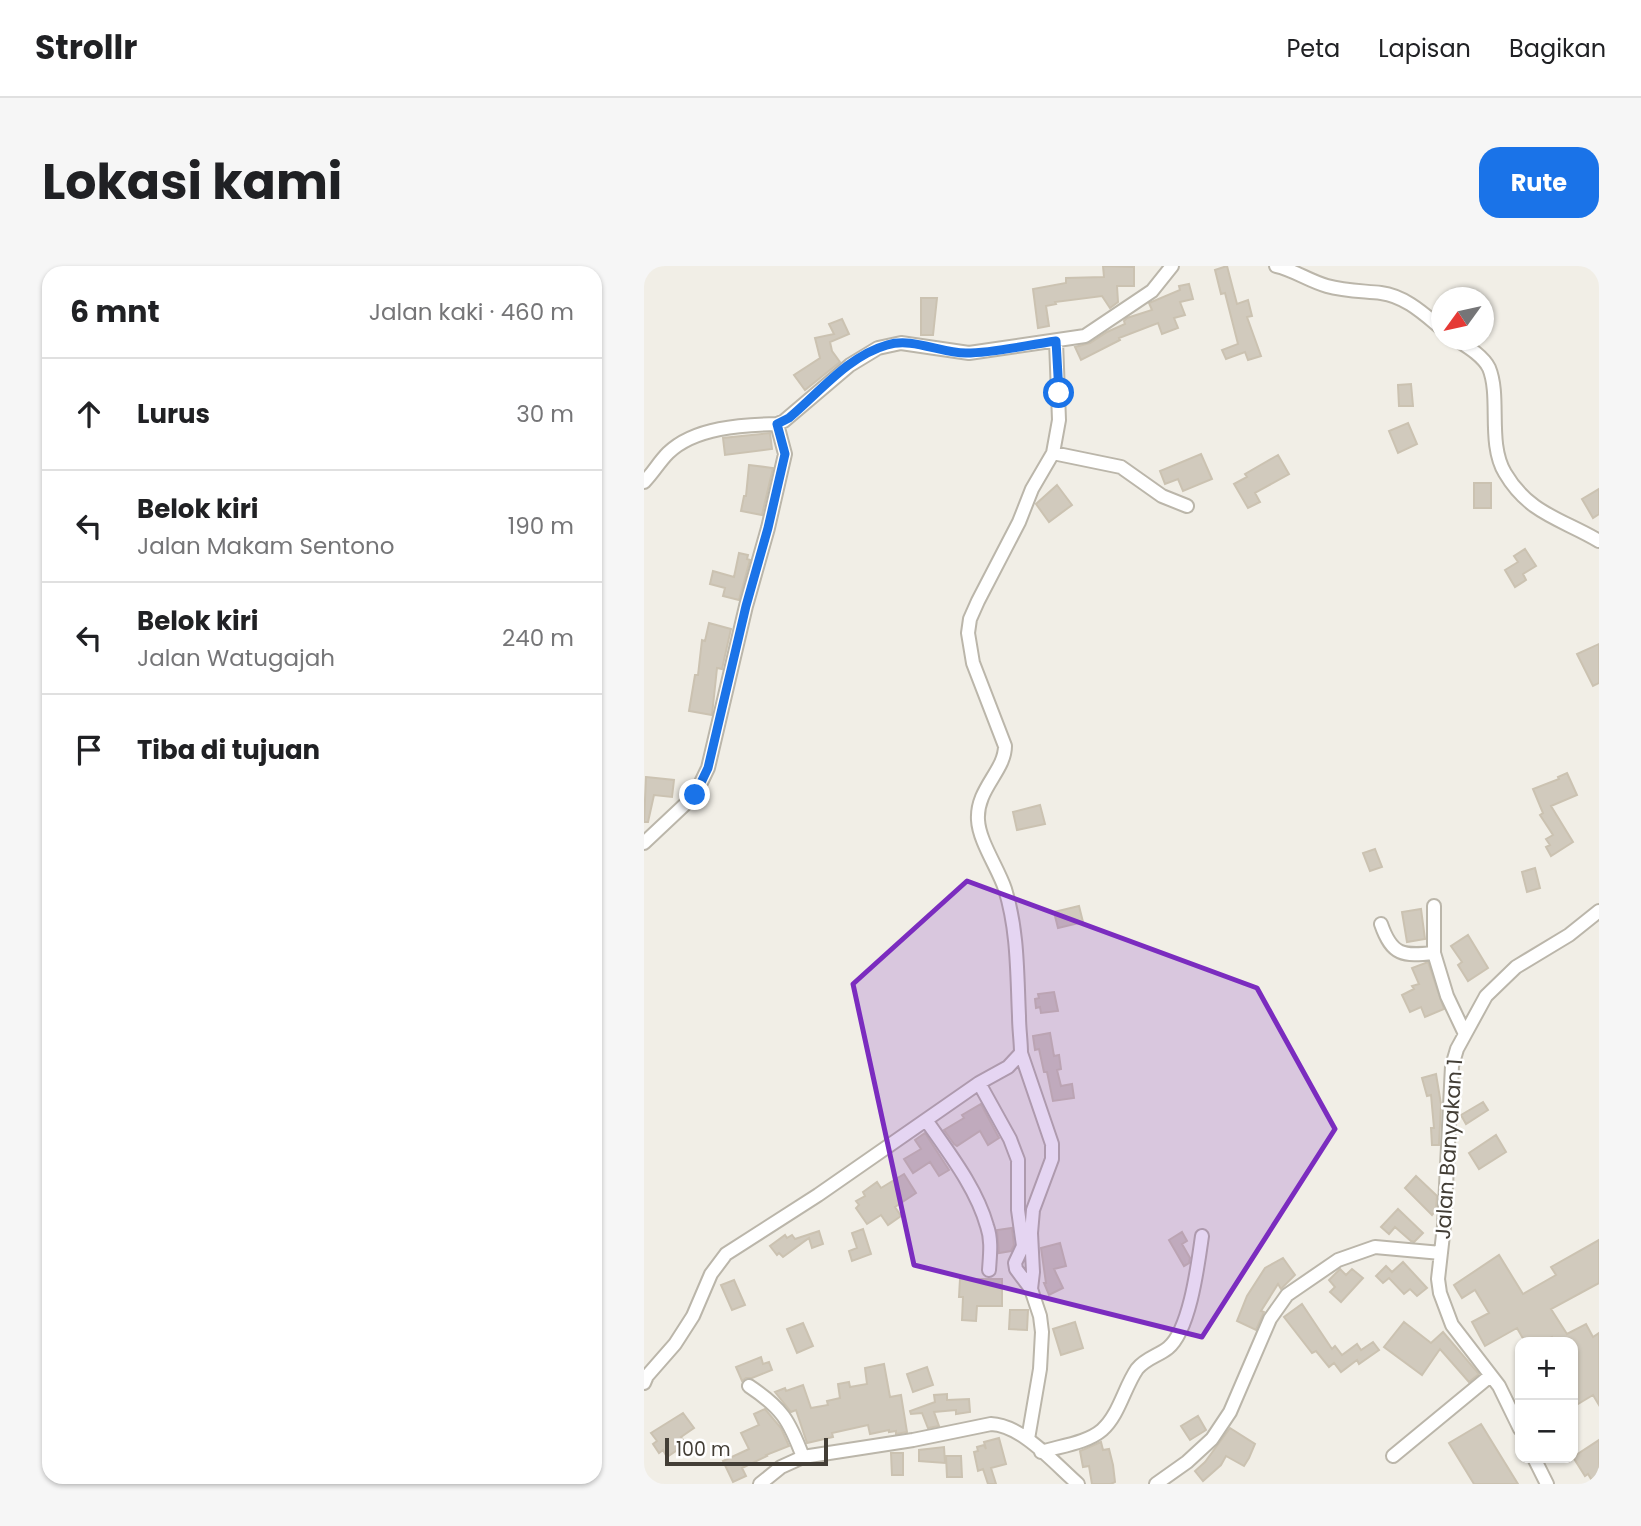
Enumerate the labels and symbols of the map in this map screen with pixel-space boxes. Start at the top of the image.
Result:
north arrow [1431,287,1494,350]
route start [1043,377,1074,408]
route end [679,779,710,810]
street label: Jalan Banyakan 1 [1428,1058,1469,1240]
scale bar [665,1435,828,1467]

